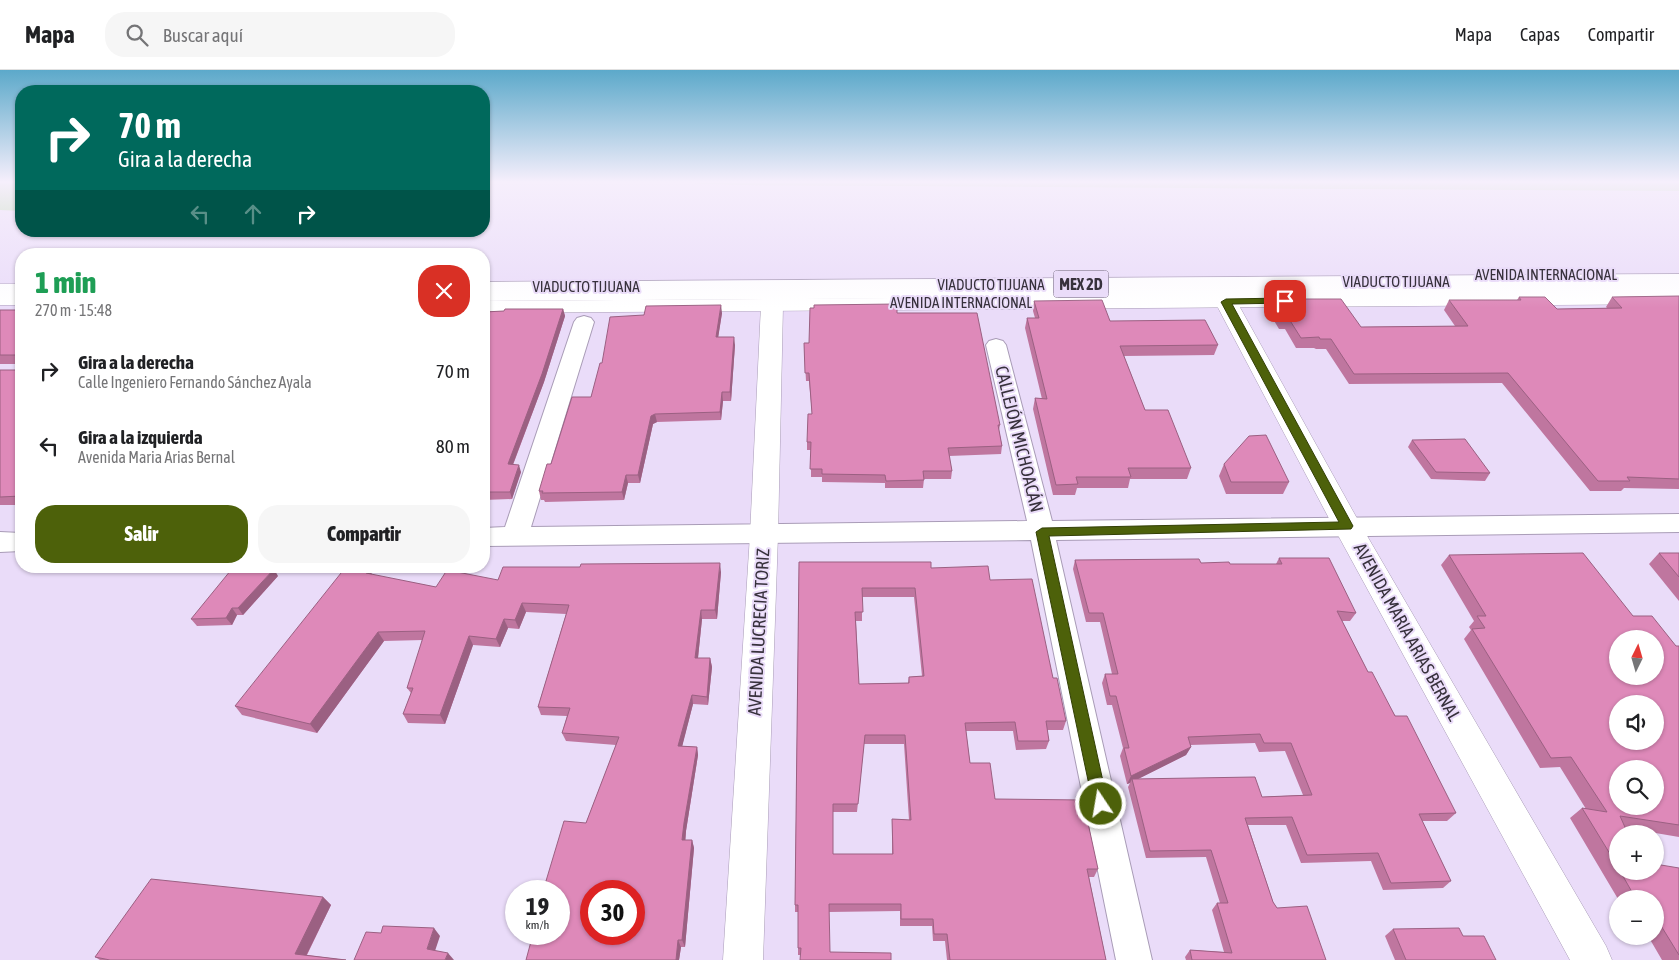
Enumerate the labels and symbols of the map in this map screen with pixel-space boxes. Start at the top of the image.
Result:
street label: AVENIDA INTERNACIONAL [1475,266,1617,283]
road number: MEX 2D [1054,270,1108,298]
street label: VIADUCTO TIJUANA [1342,273,1450,290]
street label: VIADUCTO TIJUANA [937,276,1045,293]
street label: VIADUCTO TIJUANA [532,278,640,295]
pin [1264,280,1306,322]
street label: AVENIDA INTERNACIONAL [890,294,1032,311]
street label: CALLEJÓN MICHOACÁN [991,364,1048,514]
street label: AVENIDA MARIA ARIAS BERNAL [1350,539,1465,724]
street label: AVENIDA LUCRECIA TORIZ [744,548,773,716]
north arrow [1609,630,1664,685]
position arrow [1074,777,1126,829]
speed limit sign: 30 [580,880,645,945]

